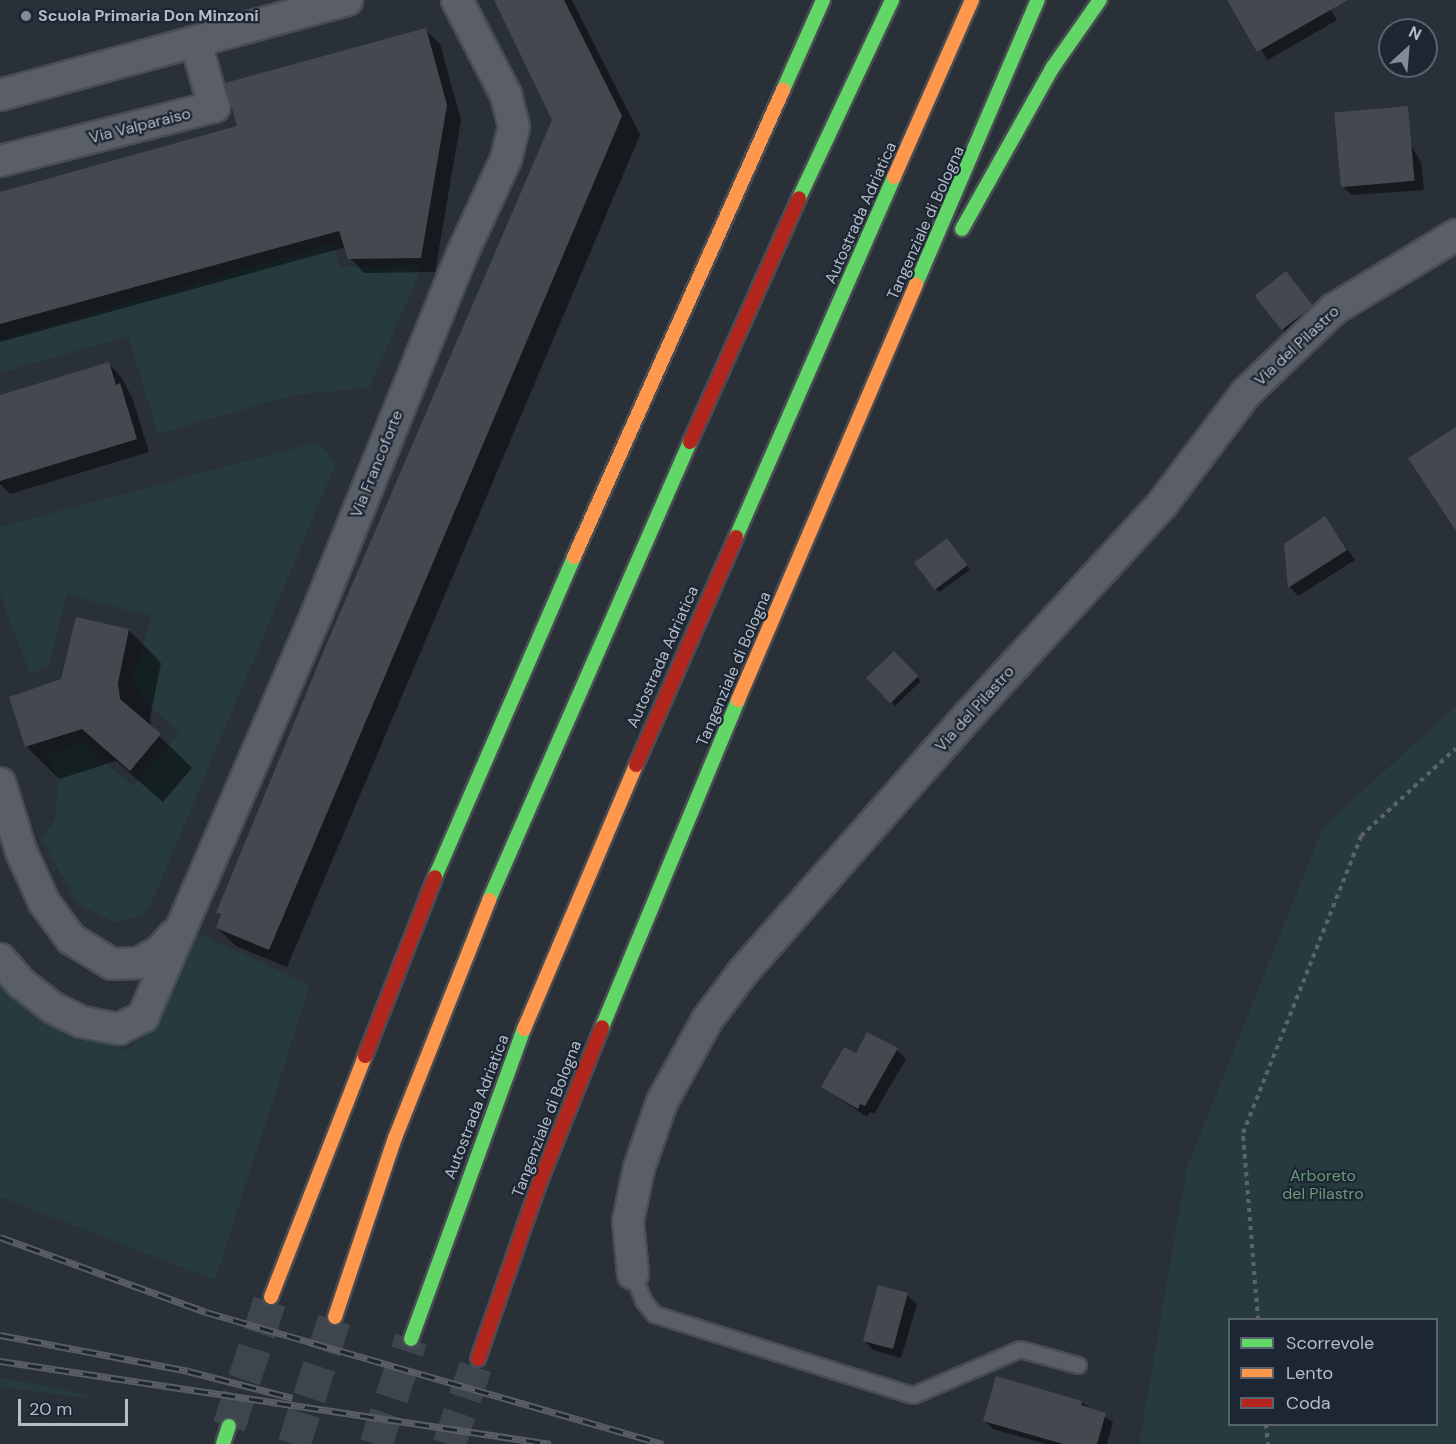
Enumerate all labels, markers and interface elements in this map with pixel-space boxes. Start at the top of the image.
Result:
place label: Scuola Primaria Don Minzoni [38,6,259,26]
marker: Scuola Primaria Don Minzoni [19,9,33,23]
north arrow [1378,18,1438,78]
text: N [1405,21,1425,45]
street label: Via Valparaiso [87,104,193,148]
street label: Autostrada Adriatica [821,139,901,287]
street label: Tangenziale di Bologna [883,143,969,303]
street label: Via del Pilastro [1251,302,1343,390]
street label: Via Francoforte [347,407,407,521]
street label: Autostrada Adriatica [623,583,703,731]
street label: Tangenziale di Bologna [693,589,775,749]
street label: Via del Pilastro [931,662,1019,756]
street label: Autostrada Adriatica [441,1032,513,1182]
street label: Tangenziale di Bologna [508,1038,586,1200]
park label: Arboreto del Pilastro [1282,1166,1364,1204]
legend [1228,1318,1438,1426]
text: Scorrevole [1286,1331,1374,1355]
text: Lento [1286,1361,1333,1385]
scale bar [21,1387,130,1425]
text: Coda [1286,1391,1331,1415]
text: 20 m [29,1397,72,1421]

